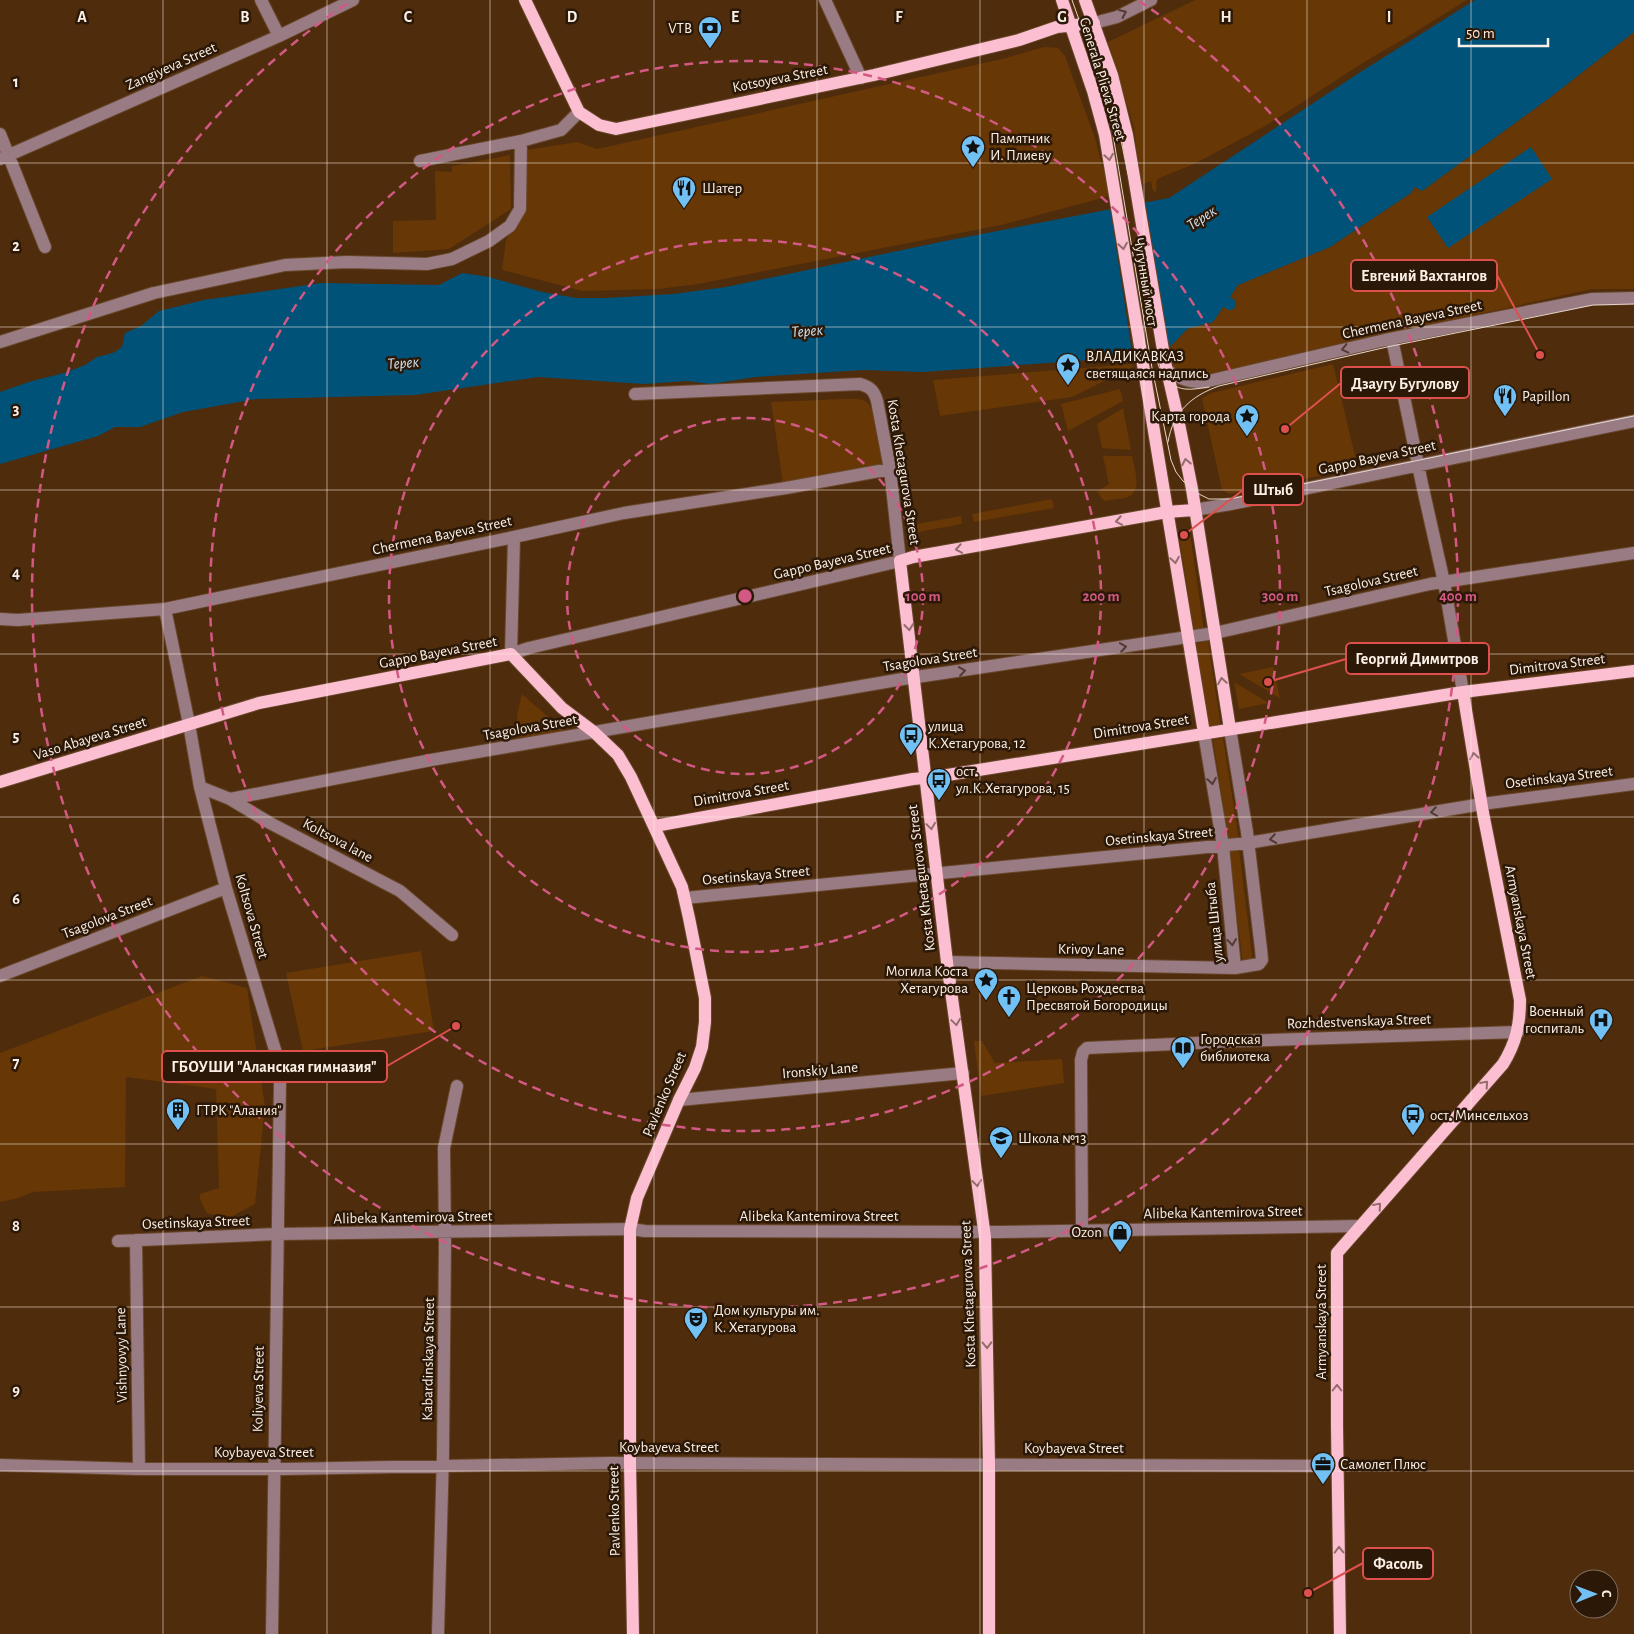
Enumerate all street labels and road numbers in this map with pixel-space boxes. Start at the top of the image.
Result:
street label: Generala Plieva Street [1077,16,1128,143]
street label: Zangiyeva Street [124,40,219,93]
street label: Kotsoyeva Street [731,62,829,95]
street label: Чугунный мост [1131,237,1160,328]
street label: Chermena Bayeva Street [1341,297,1483,342]
street label: Kosta Khetagurova Street [885,398,922,546]
street label: Gappo Bayeva Street [1317,438,1437,477]
street label: Chermena Bayeva Street [371,513,513,558]
street label: Gappo Bayeva Street [772,541,892,582]
street label: Tsagolova Street [1323,563,1419,600]
street label: Gappo Bayeva Street [378,634,498,671]
street label: Tsagolova Street [882,645,978,674]
street label: Dimitrova Street [1508,651,1606,678]
street label: Tsagolova Street [482,712,578,743]
street label: Dimitrova Street [1092,712,1190,741]
street label: Vaso Abayeva Street [32,714,148,763]
street label: Osetinskaya Street [1505,763,1614,792]
street label: Dimitrova Street [692,778,790,809]
street label: Kosta Khetagurova Street [905,804,938,952]
street label: Koltsova lane [300,816,375,865]
street label: Osetinskaya Street [1105,824,1214,849]
street label: Osetinskaya Street [702,863,811,888]
street label: Armyanskaya Street [1502,864,1539,980]
street label: Koltsova Street [232,872,271,960]
street label: улица Штыба [1203,881,1226,964]
street label: Tsagolova Street [60,893,154,942]
street label: Krivoy Lane [1058,941,1124,958]
street label: Rozhdestvenskaya Street [1287,1011,1432,1032]
street label: Pavlenko Street [640,1049,689,1139]
street label: Ironskiy Lane [781,1060,859,1081]
street label: Alibeka Kantemirova Street [1143,1204,1303,1221]
street label: Alibeka Kantemirova Street [333,1209,493,1226]
street label: Alibeka Kantemirova Street [739,1209,899,1224]
street label: Osetinskaya Street [142,1213,250,1232]
street label: Kosta Khetagurova Street [958,1220,979,1368]
street label: Armyanskaya Street [1314,1264,1329,1380]
street label: Kabardinskaya Street [420,1297,437,1421]
street label: Vishnyovyy Lane [113,1307,130,1403]
street label: Koliyeva Street [250,1345,267,1432]
street label: Koybayeva Street [619,1440,719,1455]
street label: Koybayeva Street [1024,1441,1124,1456]
street label: Koybayeva Street [214,1445,314,1460]
street label: Pavlenko Street [606,1465,623,1556]

